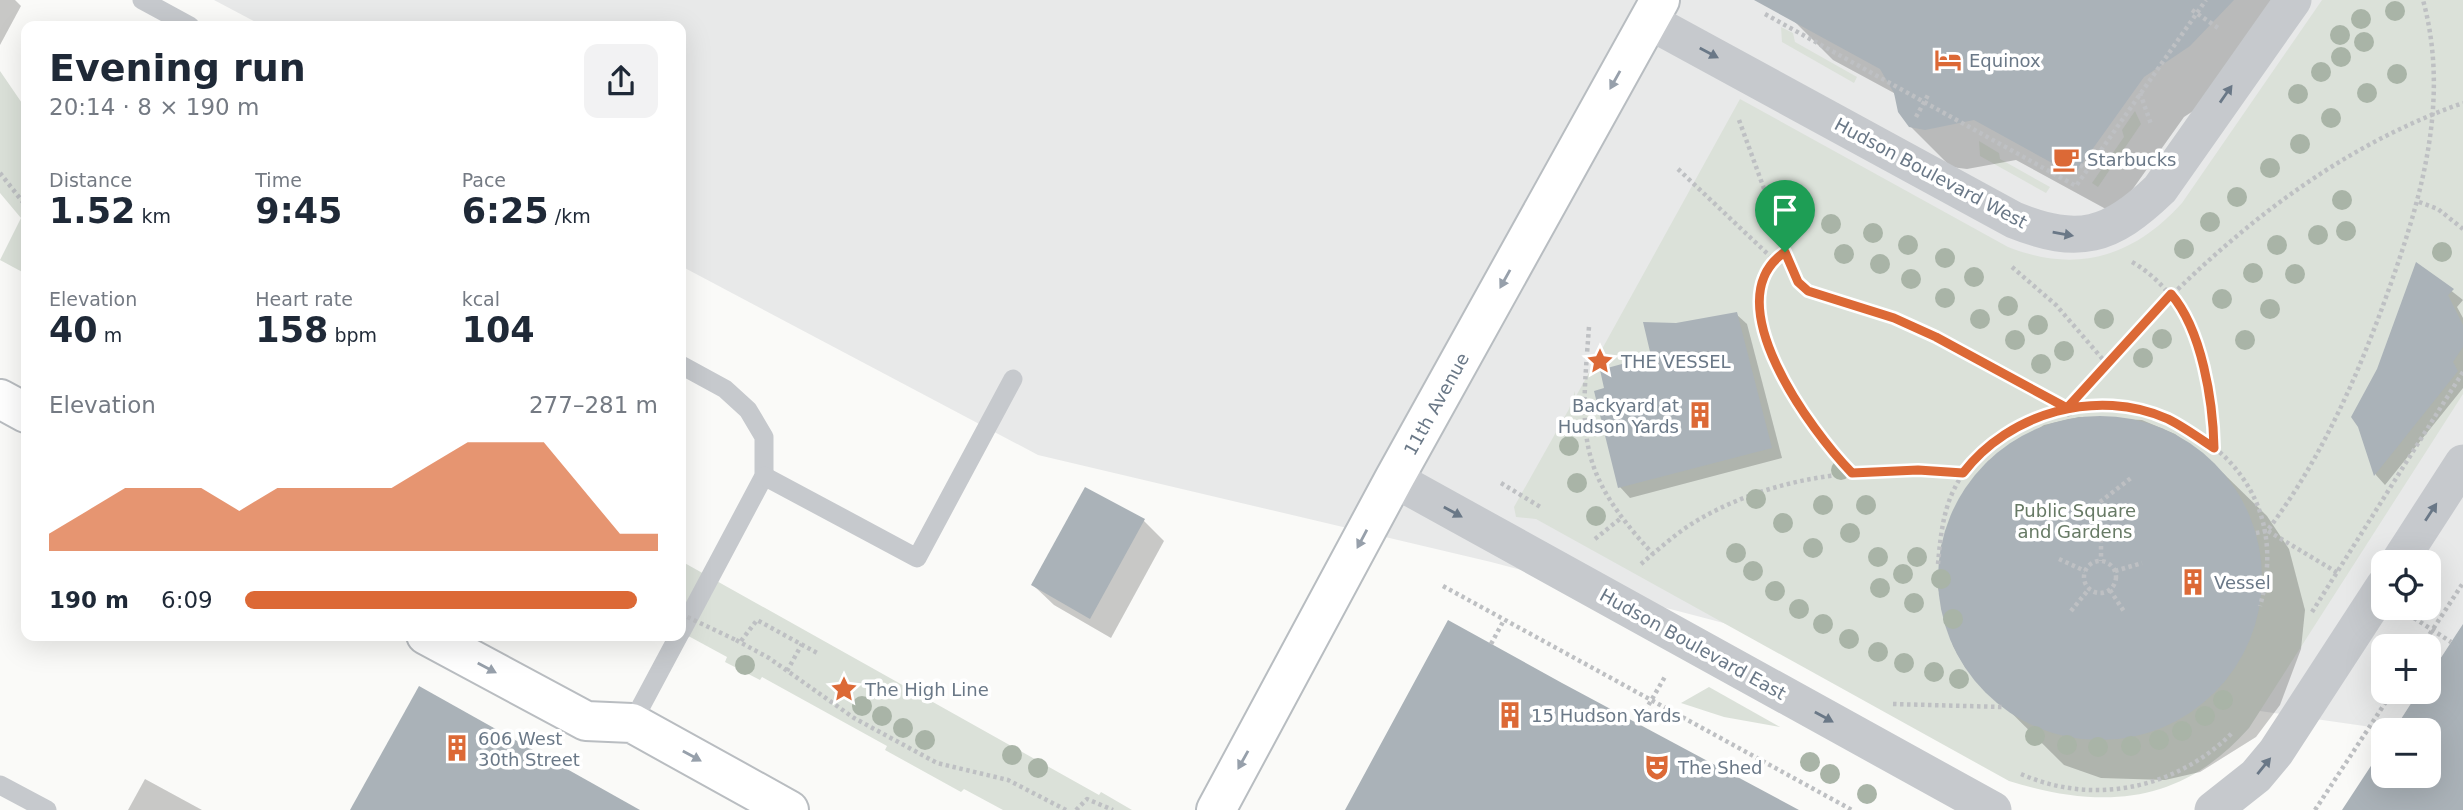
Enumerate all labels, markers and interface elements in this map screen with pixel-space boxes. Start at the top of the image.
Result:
button: share [584,44,658,118]
hotel icon: Equinox [1933,45,1963,75]
text: Evening run [49,46,306,90]
one-way arrow [1699,47,1718,59]
place label: Equinox [1969,50,2041,71]
one-way arrow [1609,71,1621,90]
one-way arrow [2219,85,2233,103]
text: 20:14 · 8 × 190 m [49,94,259,120]
street label: Hudson Boulevard West [1831,113,2031,233]
cafe icon: Starbucks [2051,144,2081,174]
place label: Starbucks [2087,149,2176,170]
text: Distance [49,169,132,191]
text: Time [255,169,302,191]
text: Pace [462,169,506,191]
pin [1755,180,1815,252]
text: 1.52 [49,191,135,231]
text: 9:45 [255,191,342,231]
text: 6:25 [462,191,549,231]
icon: arrive [1766,191,1804,229]
text: km [135,205,171,227]
text: /km [549,205,591,227]
one-way arrow [2052,229,2074,240]
one-way arrow [1499,269,1511,289]
text: Elevation [49,288,137,310]
text: Heart rate [255,288,353,310]
text: kcal [462,288,500,310]
text: 40 [49,310,98,350]
text: 158 [255,310,328,350]
text: 104 [462,310,535,350]
text: m [98,324,122,346]
text: bpm [328,324,377,346]
place icon: THE VESSEL [1585,346,1615,376]
street label: 11th Avenue [1399,349,1473,459]
place label: THE VESSEL [1620,351,1731,372]
text: Elevation [49,392,156,418]
text: 277–281 m [529,392,658,418]
place label: Backyard at Hudson Yards [1558,395,1679,437]
building icon: Backyard at Hudson Yards [1685,400,1715,430]
park label: Public Square and Gardens [2014,500,2136,542]
one-way arrow [2424,503,2437,522]
one-way arrow [1444,506,1463,518]
one-way arrow [1356,529,1367,549]
map controls [2371,550,2441,788]
button: locate [2371,550,2441,620]
building icon: Vessel [2178,567,2208,597]
place label: Vessel [2214,572,2271,593]
street label: Hudson Boulevard East [1596,584,1790,704]
text: 190 m [49,587,129,613]
text: 6:09 [161,587,213,613]
button: + [2371,634,2441,704]
one-way arrow [477,661,497,673]
place icon: The High Line [829,674,859,704]
place label: The High Line [864,679,989,700]
building icon: 15 Hudson Yards [1495,700,1525,730]
place label: 15 Hudson Yards [1531,705,1681,726]
one-way arrow [1814,711,1834,723]
button: − [2371,718,2441,788]
place label: 606 West 30th Street [478,728,580,770]
building icon: 606 West 30th Street [442,733,472,763]
one-way arrow [682,750,702,762]
one-way arrow [1237,751,1249,770]
theatre icon: The Shed [1642,752,1672,782]
place label: The Shed [1677,757,1763,778]
one-way arrow [2256,757,2271,774]

